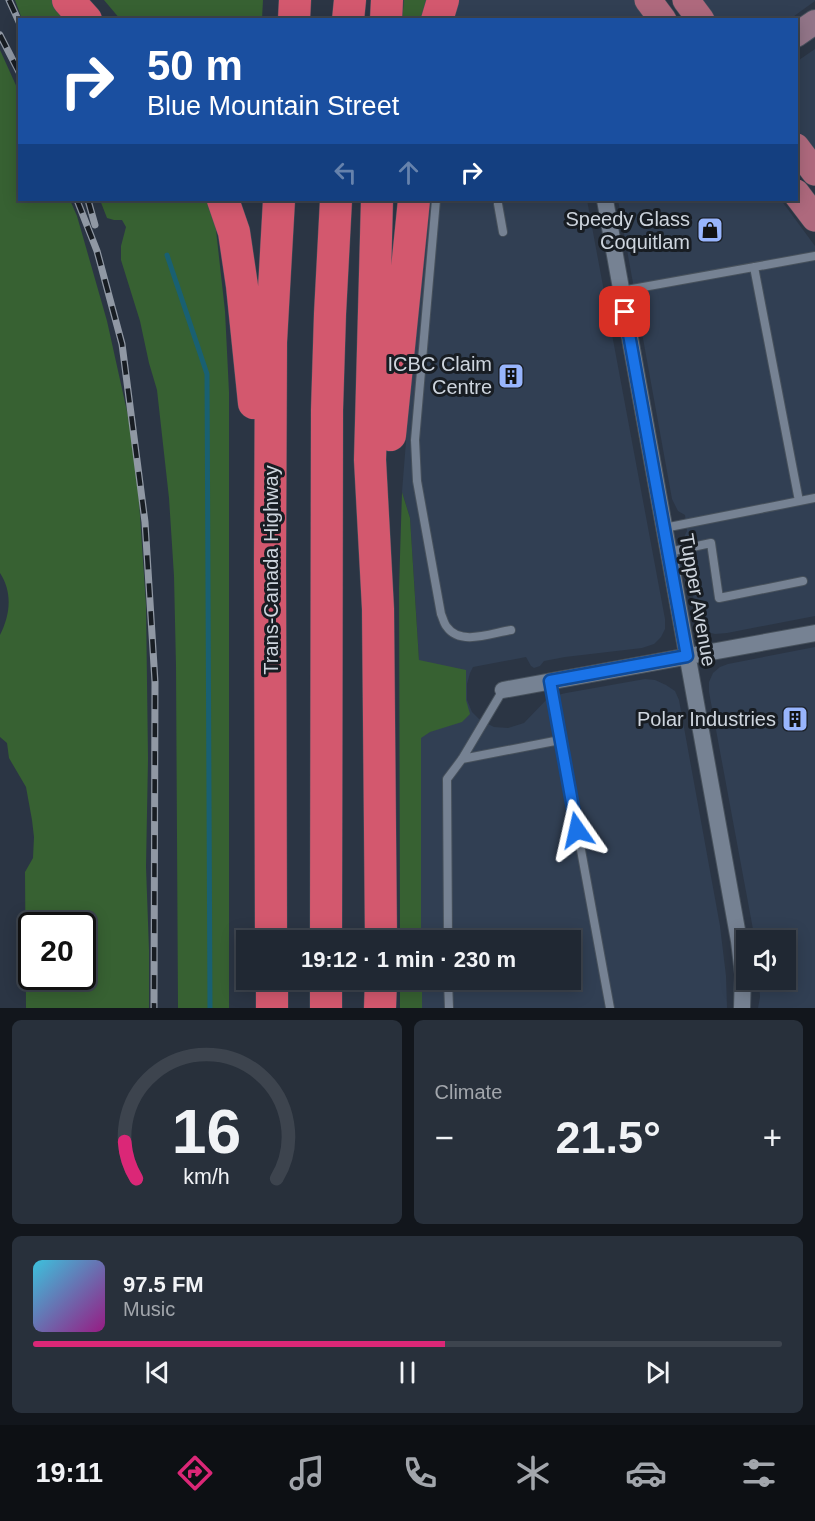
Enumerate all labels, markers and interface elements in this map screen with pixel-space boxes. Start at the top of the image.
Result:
icon: right [48,42,126,120]
text: 50 m [147,42,243,89]
text: Blue Mountain Street [147,91,399,121]
icon: left [329,156,362,189]
icon: ahead [392,156,425,189]
icon: right [455,156,488,189]
place label: Speedy Glass Coquitlam [565,208,690,253]
shop icon: Speedy Glass Coquitlam [695,215,725,245]
pin [599,286,650,337]
icon: arrive [608,295,641,328]
place label: ICBC Claim Centre [388,353,492,398]
building icon: ICBC Claim Centre [496,361,526,391]
street label: Trans-Canada Highway [260,465,282,675]
street label: Tupper Avenue [675,532,721,668]
building icon: Polar Industries [780,704,810,734]
place label: Polar Industries [637,708,776,730]
position arrow [545,798,609,862]
speed limit sign: 20 [18,912,96,990]
map controls [736,930,796,990]
button: sound [736,930,796,990]
text: 19:12 · 1 min · 230 m [301,947,516,972]
text: Climate [435,1081,502,1103]
text: 16 [172,1097,241,1166]
text: 21.5° [555,1112,661,1163]
text: − [435,1119,454,1156]
text: + [763,1119,782,1156]
text: km/h [184,1165,230,1189]
text: 97.5 FM [123,1272,204,1297]
text: Music [123,1298,175,1320]
icon: previous [141,1356,174,1389]
icon: pause [391,1356,424,1389]
icon: next [641,1356,674,1389]
icon: directions [174,1452,216,1494]
icon: music [286,1452,328,1494]
icon: phone [399,1452,441,1494]
icon: climate [512,1452,554,1494]
icon: car [625,1452,667,1494]
icon: filters [738,1452,780,1494]
text: 19:11 [35,1458,103,1488]

